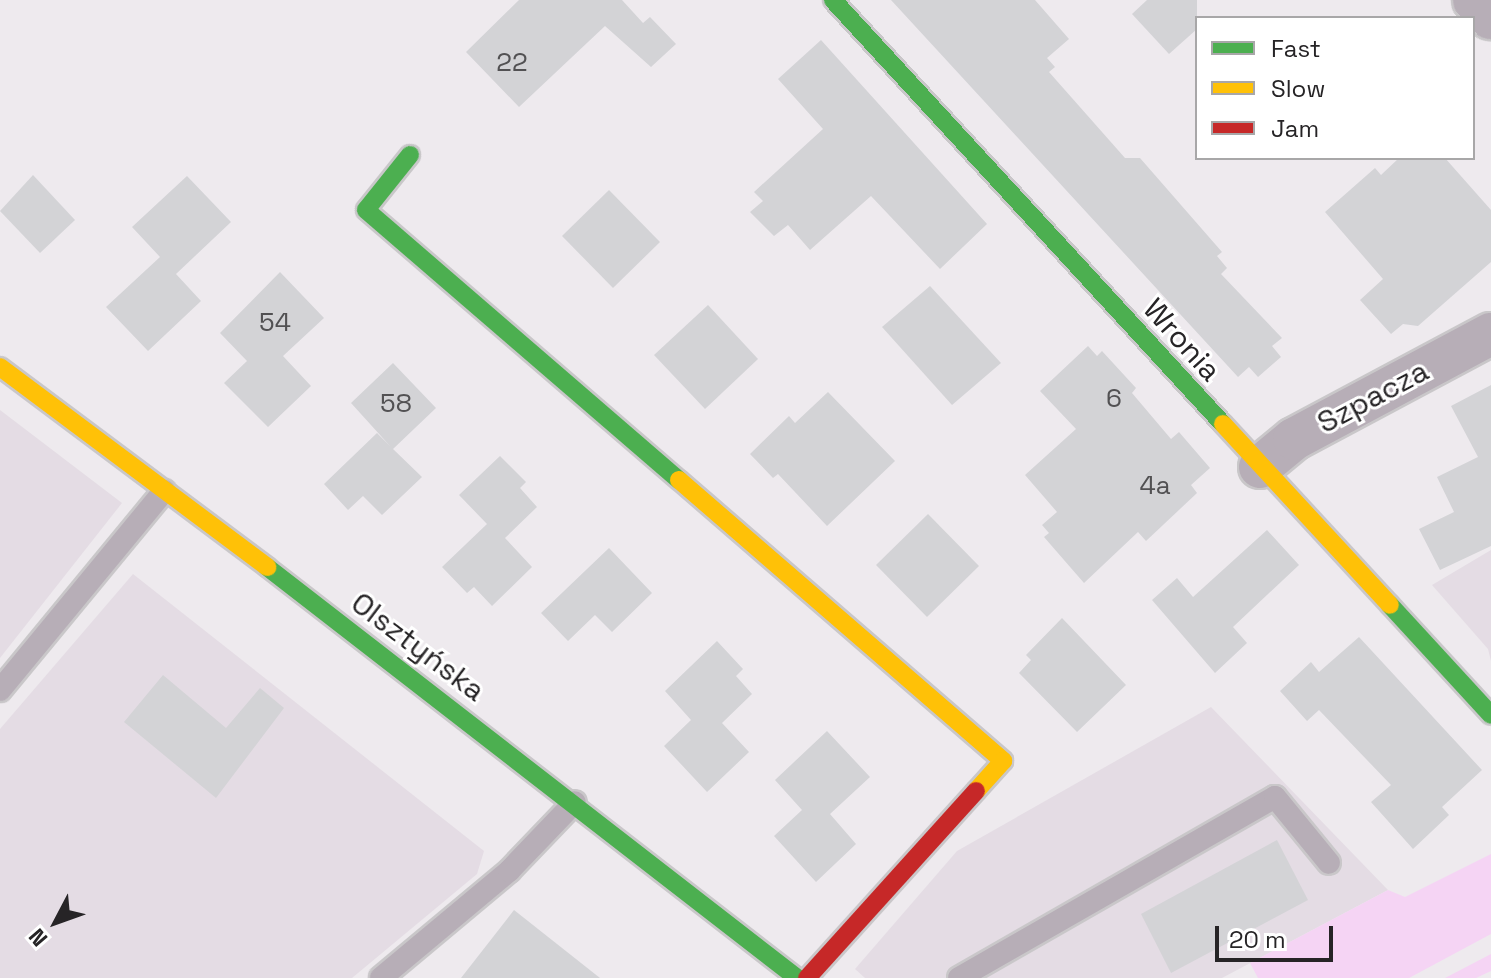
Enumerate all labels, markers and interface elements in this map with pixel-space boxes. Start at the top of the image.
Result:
legend [1195,16,1475,160]
text: Fast [1271,33,1321,64]
house number: 22 [496,47,528,79]
text: Slow [1271,73,1325,104]
text: Jam [1271,113,1319,144]
street label: Wronia [1136,291,1228,389]
house number: 54 [259,307,291,339]
street label: Szpacza [1311,353,1435,441]
house number: 6 [1106,383,1122,415]
house number: 58 [380,388,412,420]
house number: 4a [1139,470,1171,502]
street label: Olsztyńska [344,585,492,709]
north arrow [16,882,96,962]
scale bar [1219,910,1337,960]
text: N [22,923,53,952]
text: 20 m [1229,924,1286,955]

